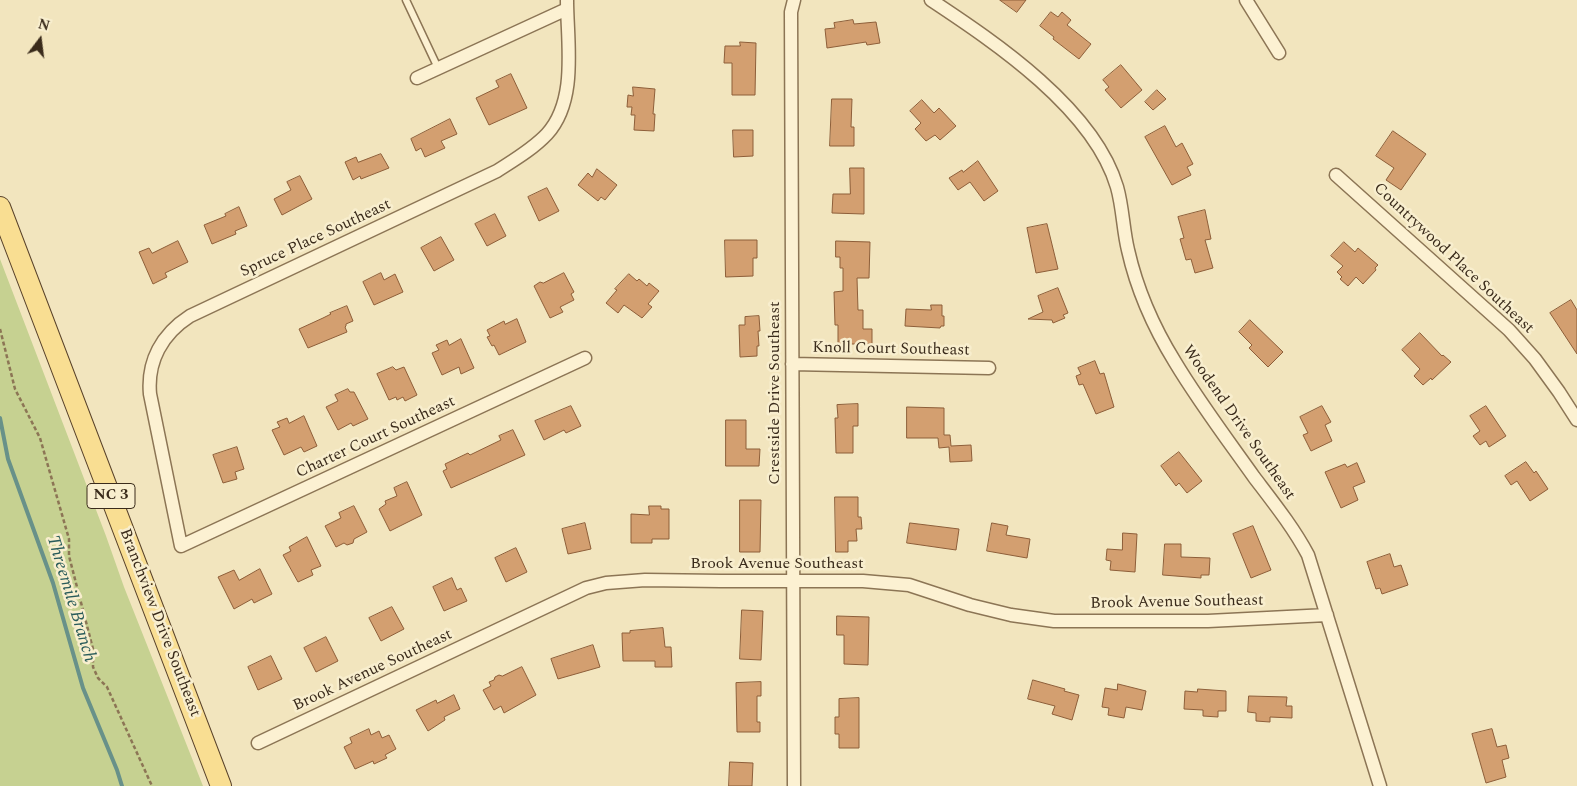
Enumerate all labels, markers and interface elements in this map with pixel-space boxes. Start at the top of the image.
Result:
text: N [36,13,52,37]
north arrow [15,15,65,65]
street label: Countrywood Place Southeast [1369,180,1537,338]
street label: Spruce Place Southeast [238,196,394,282]
street label: Crestside Drive Southeast [766,301,786,485]
street label: Knoll Court Southeast [812,339,970,361]
street label: Woodend Drive Southeast [1177,342,1299,504]
street label: Charter Court Southeast [293,393,459,483]
road number: NC 3 [87,484,135,508]
street label: Branchview Drive Southeast [114,526,204,720]
water label: Threemile Branch [40,533,100,665]
street label: Brook Avenue Southeast [690,555,864,575]
street label: Brook Avenue Southeast [1090,592,1264,614]
street label: Brook Avenue Southeast [290,626,456,716]

